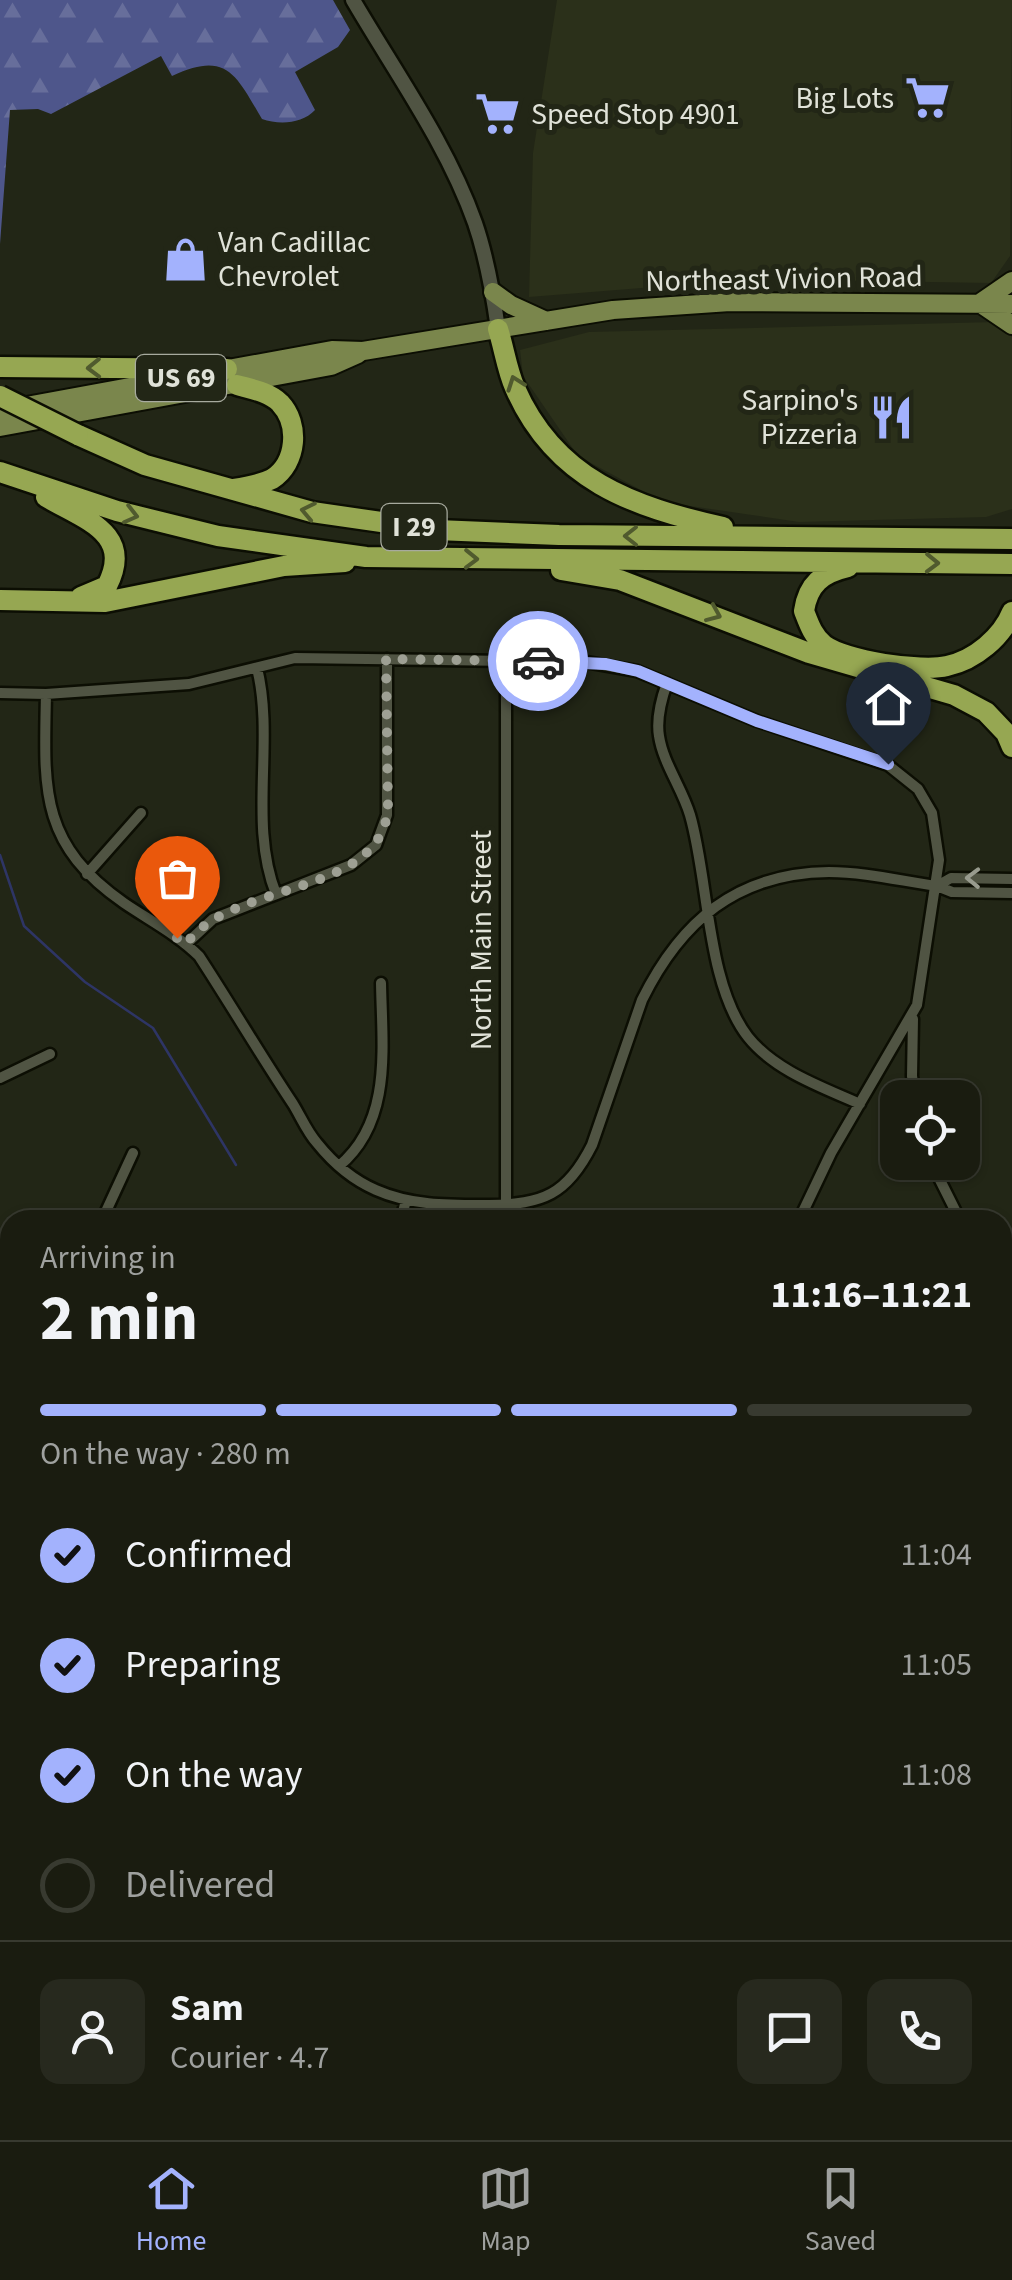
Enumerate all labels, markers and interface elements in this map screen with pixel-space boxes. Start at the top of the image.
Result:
supermarket icon: Big Lots [903,74,951,122]
place label: Big Lots [795,77,894,120]
supermarket icon: Speed Stop 4901 [474,90,522,138]
place label: Speed Stop 4901 [531,93,740,136]
place label: Van Cadillac Chevrolet [218,221,371,298]
shop icon: Van Cadillac Chevrolet [161,235,209,283]
street label: Northeast Vivion Road [645,255,923,303]
road number: US 69 [136,355,226,401]
one-way arrow [86,357,102,379]
one-way arrow [507,375,527,393]
place label: Sarpino's Pizzeria [741,379,858,456]
restaurant icon: Sarpino's Pizzeria [867,393,915,441]
one-way arrow [300,501,317,522]
one-way arrow [122,503,139,524]
road number: I 29 [382,504,446,550]
one-way arrow [623,525,638,547]
one-way arrow [464,548,480,570]
one-way arrow [926,552,941,574]
one-way arrow [704,603,722,623]
courier [488,611,588,711]
icon: car [511,634,566,689]
pin [846,662,931,765]
icon: home [861,677,916,732]
street label: North Main Street [460,830,503,1050]
pin [135,836,220,939]
icon: bag [150,851,205,906]
one-way arrow [965,867,980,889]
map controls [880,1080,980,1180]
button: locate [880,1080,980,1180]
text: Arriving in [40,1235,176,1281]
text: 11:16–11:21 [770,1268,972,1322]
text: 2 min [40,1272,198,1365]
text: On the way · 280 m [40,1431,291,1477]
icon: check [40,1528,95,1583]
text: Confirmed [125,1528,293,1582]
text: 11:04 [900,1532,972,1578]
icon: check [40,1638,95,1693]
text: Preparing [125,1638,280,1692]
text: 11:05 [900,1642,972,1688]
icon: check [40,1748,95,1803]
text: On the way [125,1748,302,1802]
text: 11:08 [900,1752,972,1798]
text: Delivered [125,1858,275,1912]
button: person [40,1979,145,2084]
button: chat [737,1979,842,2084]
button: phone [867,1979,972,2084]
text: Sam [170,1981,244,2035]
text: Courier · 4.7 [170,2035,330,2081]
tab: Home [136,2161,206,2261]
tab: Map [478,2161,533,2261]
tab: Saved [805,2161,876,2261]

